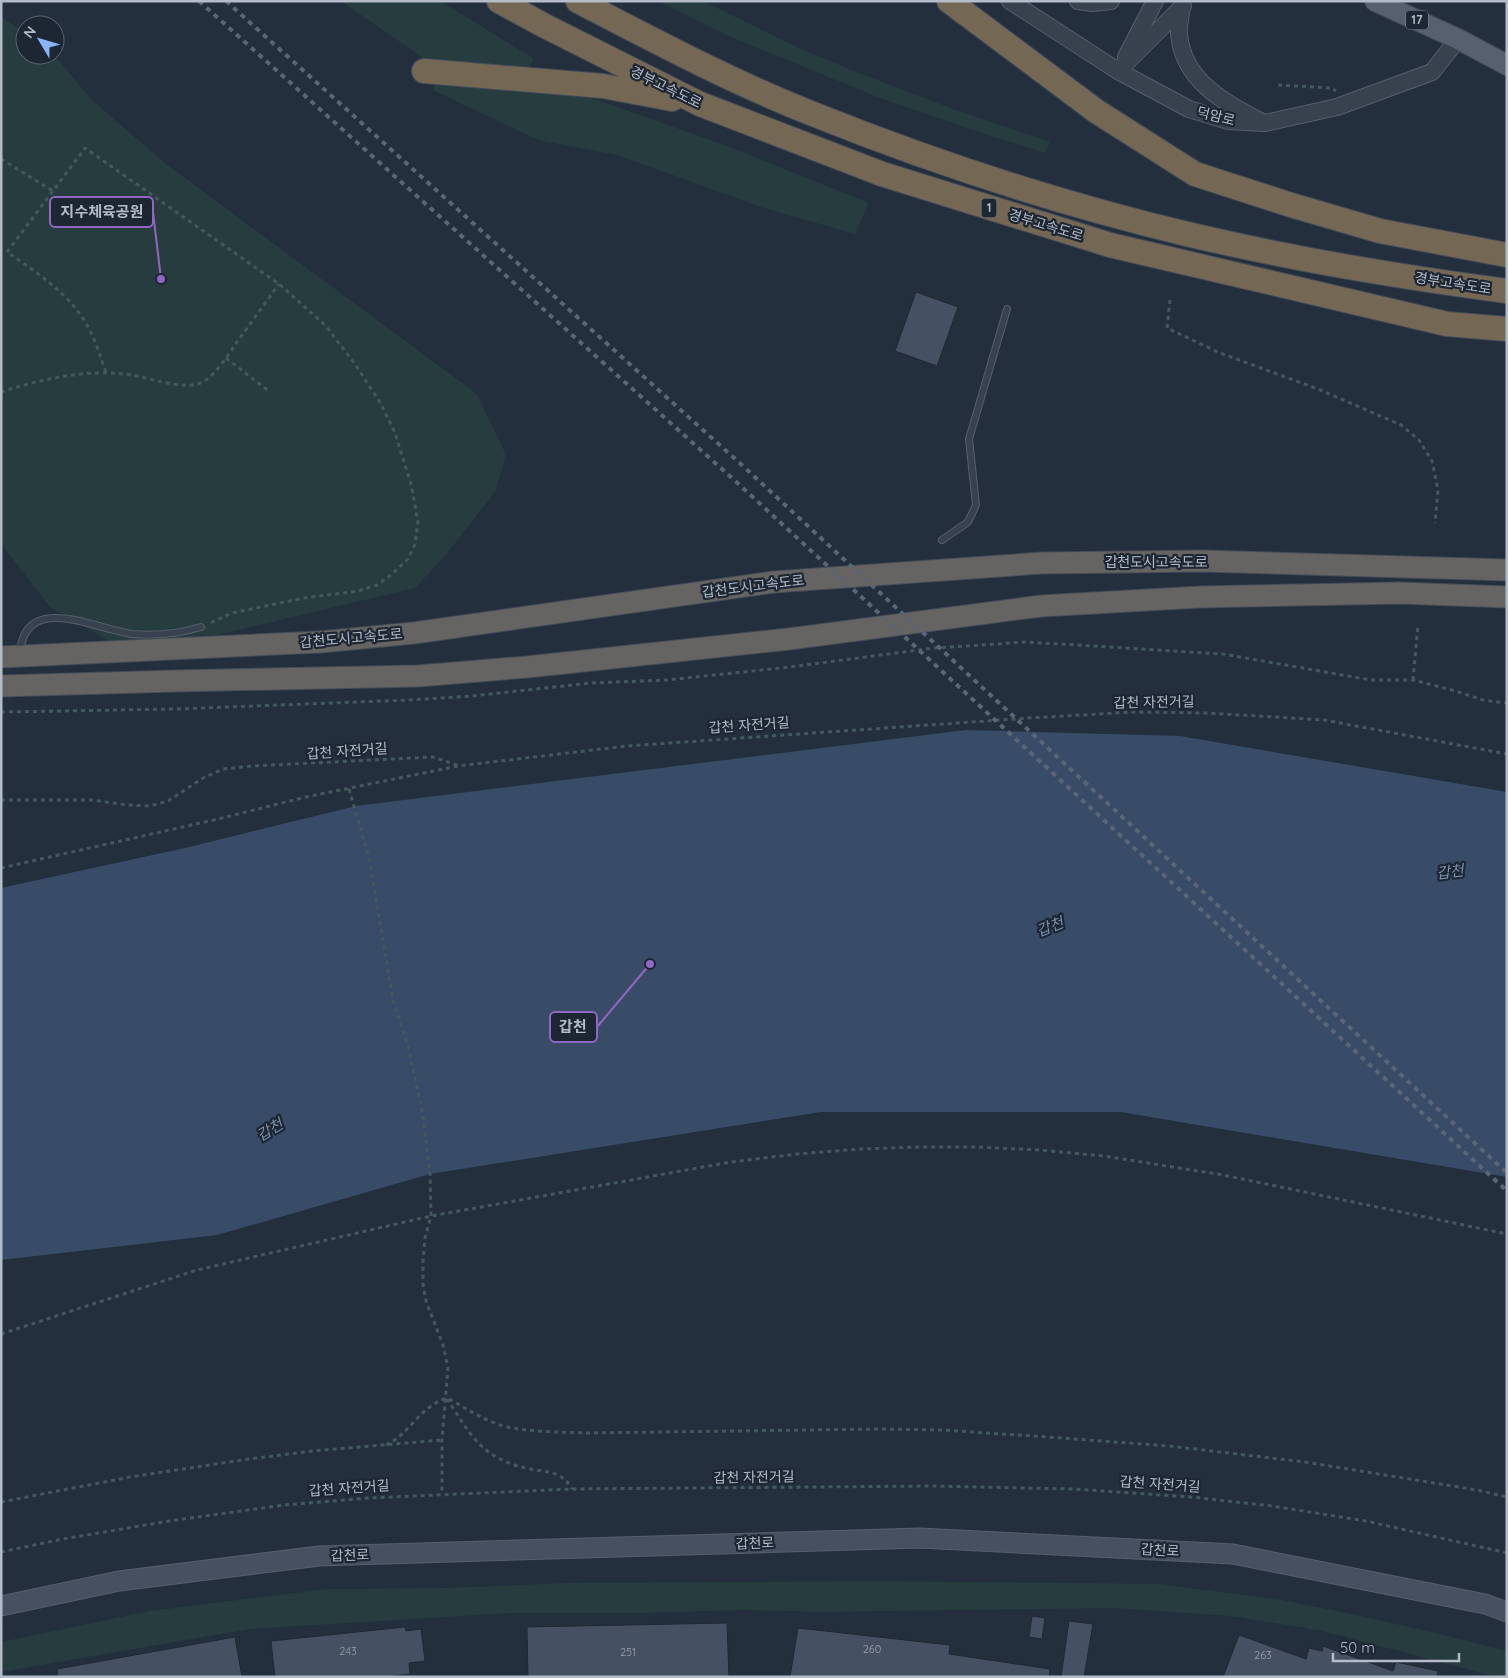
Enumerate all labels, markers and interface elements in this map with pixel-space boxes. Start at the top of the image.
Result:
road number: 17 [1406,10,1428,30]
north arrow [15,15,65,65]
text: N [19,22,40,42]
street label: 경부고속도로 [627,62,705,112]
street label: 덕암로 [1195,103,1237,129]
callout: 지수체육공원 [50,197,153,227]
road number: 1 [982,198,996,218]
text: 지수체육공원 [61,202,143,221]
street label: 경부고속도로 [1006,205,1086,245]
street label: 경부고속도로 [1413,268,1493,298]
street label: 갑천도시고속도로 [1104,553,1208,571]
street label: 갑천도시고속도로 [701,571,805,601]
street label: 갑천도시고속도로 [299,625,403,651]
street label: 갑천 자전거길 [1113,692,1195,712]
street label: 갑천 자전거길 [708,713,790,737]
street label: 갑천 자전거길 [306,739,388,763]
water label: 갑천 [1435,860,1467,883]
water label: 갑천 [1033,912,1068,941]
callout: 갑천 [550,1012,597,1042]
text: 갑천 [559,1017,587,1036]
water label: 갑천 [253,1113,288,1145]
street label: 갑천 자전거길 [713,1467,795,1487]
street label: 갑천 자전거길 [1119,1472,1201,1496]
street label: 갑천 자전거길 [308,1476,390,1500]
street label: 갑천로 [735,1533,775,1553]
street label: 갑천로 [1140,1540,1180,1560]
street label: 갑천로 [330,1545,370,1565]
scale bar [1333,1630,1459,1662]
text: 50 m [1340,1638,1375,1657]
house number: 260 [863,1642,881,1656]
house number: 243 [339,1644,357,1658]
house number: 251 [620,1645,636,1659]
house number: 263 [1254,1648,1272,1662]

